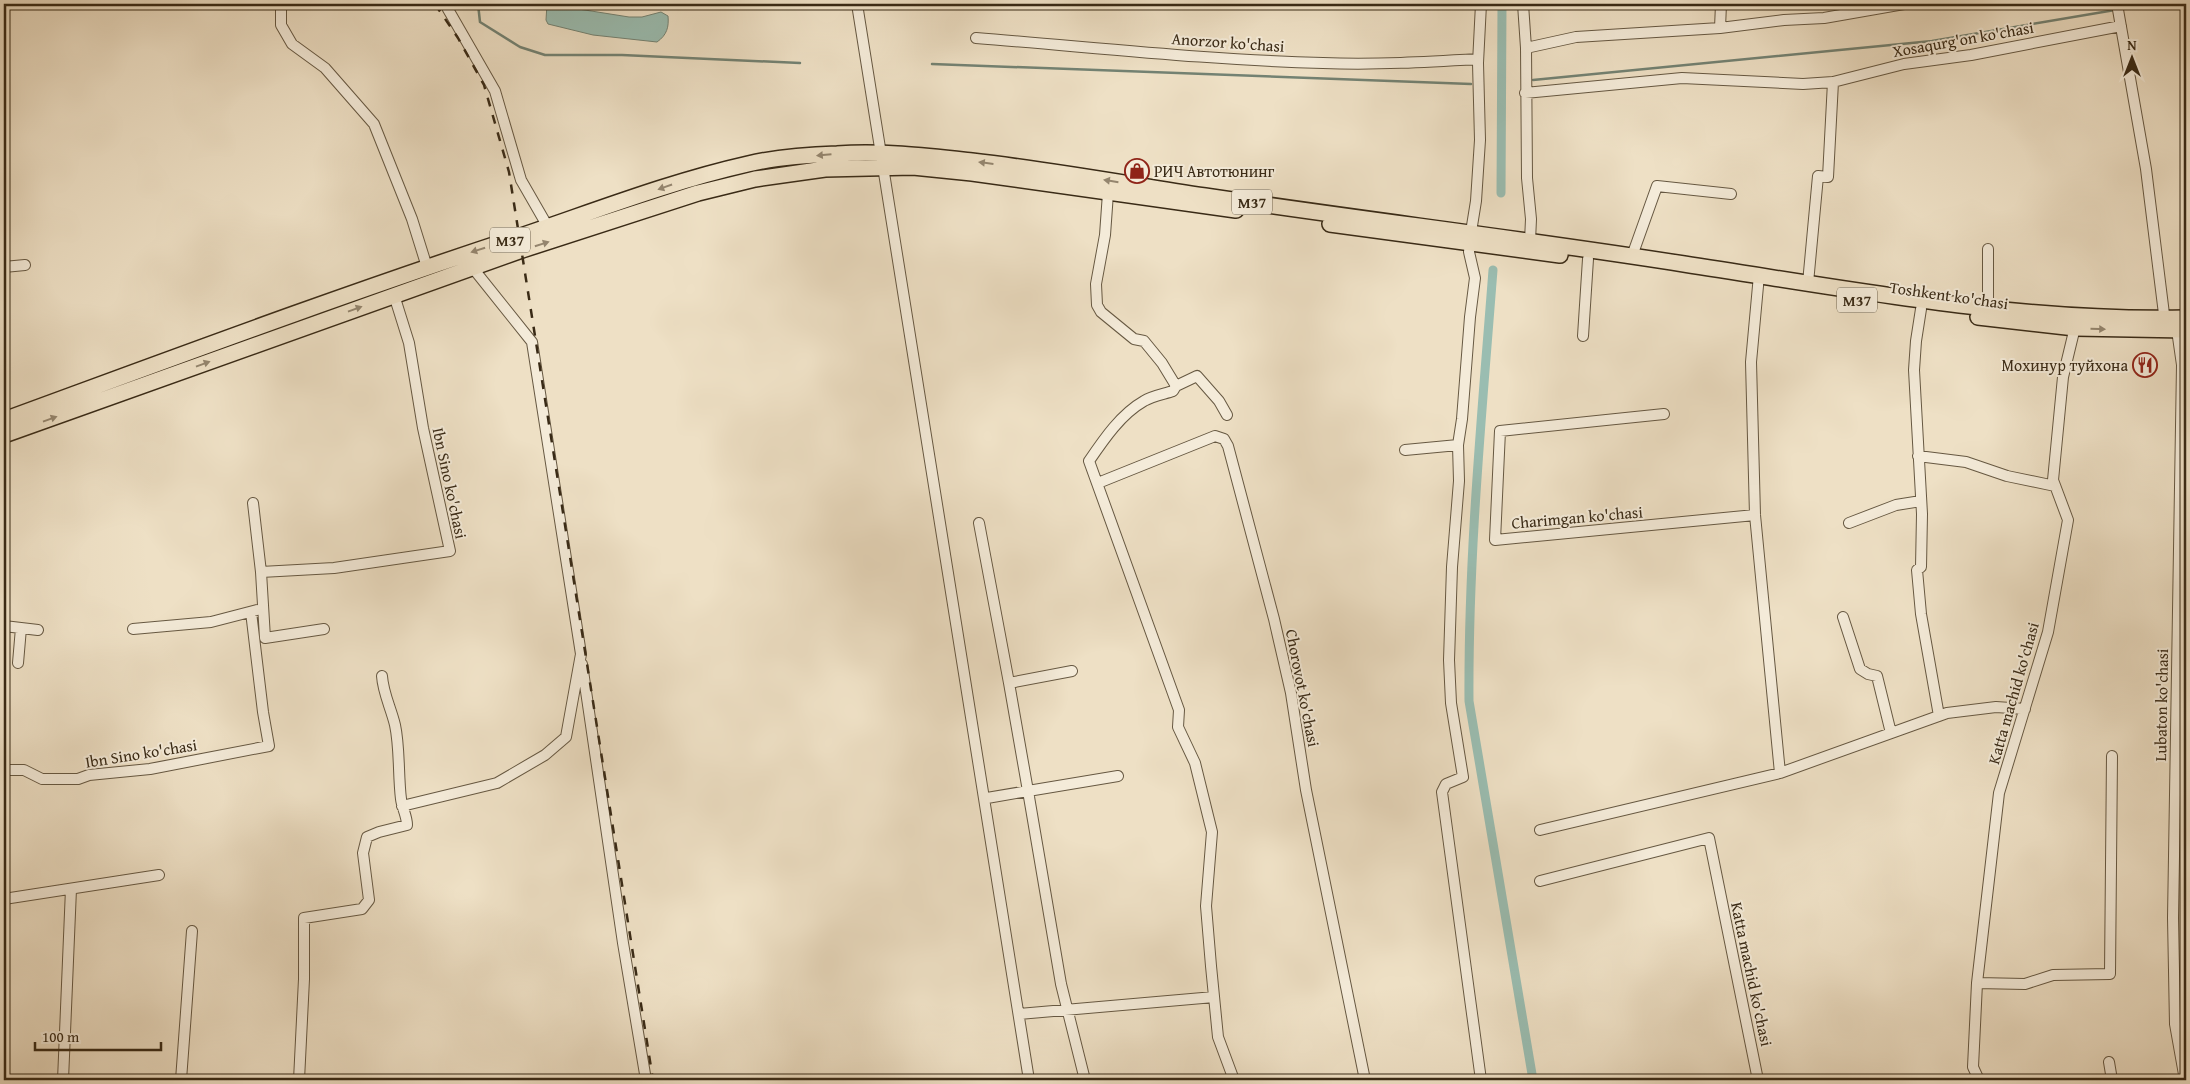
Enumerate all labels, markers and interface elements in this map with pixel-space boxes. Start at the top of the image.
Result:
street label: Xosaqurg'on ko'chasi [1891,15,2036,63]
street label: Anorzor ko'chasi [1171,26,1286,58]
north arrow [2108,32,2158,82]
text: N [2127,35,2137,55]
one-way arrow [815,151,831,159]
shop icon: РИЧ Автотюнинг [1124,158,1150,184]
one-way arrow [977,159,993,167]
place label: РИЧ Автотюнинг [1154,159,1274,183]
one-way arrow [1103,176,1119,184]
one-way arrow [657,184,672,192]
road number: M37 [1232,190,1272,214]
road number: M37 [490,228,530,252]
one-way arrow [535,239,550,247]
one-way arrow [470,246,485,254]
street label: Toshkent ko'chasi [1888,275,2010,315]
road number: M37 [1837,288,1877,312]
one-way arrow [348,305,363,312]
one-way arrow [2090,325,2106,333]
restaurant icon: Мохинур туйхона [2132,352,2158,378]
place label: Мохинур туйхона [2001,353,2128,377]
one-way arrow [195,360,210,367]
one-way arrow [42,414,57,422]
street label: Ibn Sino ko'chasi [427,425,474,541]
street label: Charimgan ko'chasi [1510,499,1644,535]
street label: Katta machid ko'chasi [1981,619,2045,767]
street label: Chorovot ko'chasi [1280,627,1326,749]
street label: Lubaton ko'chasi [2148,648,2174,762]
street label: Ibn Sino ko'chasi [83,732,199,774]
street label: Katta machid ko'chasi [1725,900,1779,1049]
scale bar [35,1019,161,1051]
text: 100 m [42,1026,80,1047]

